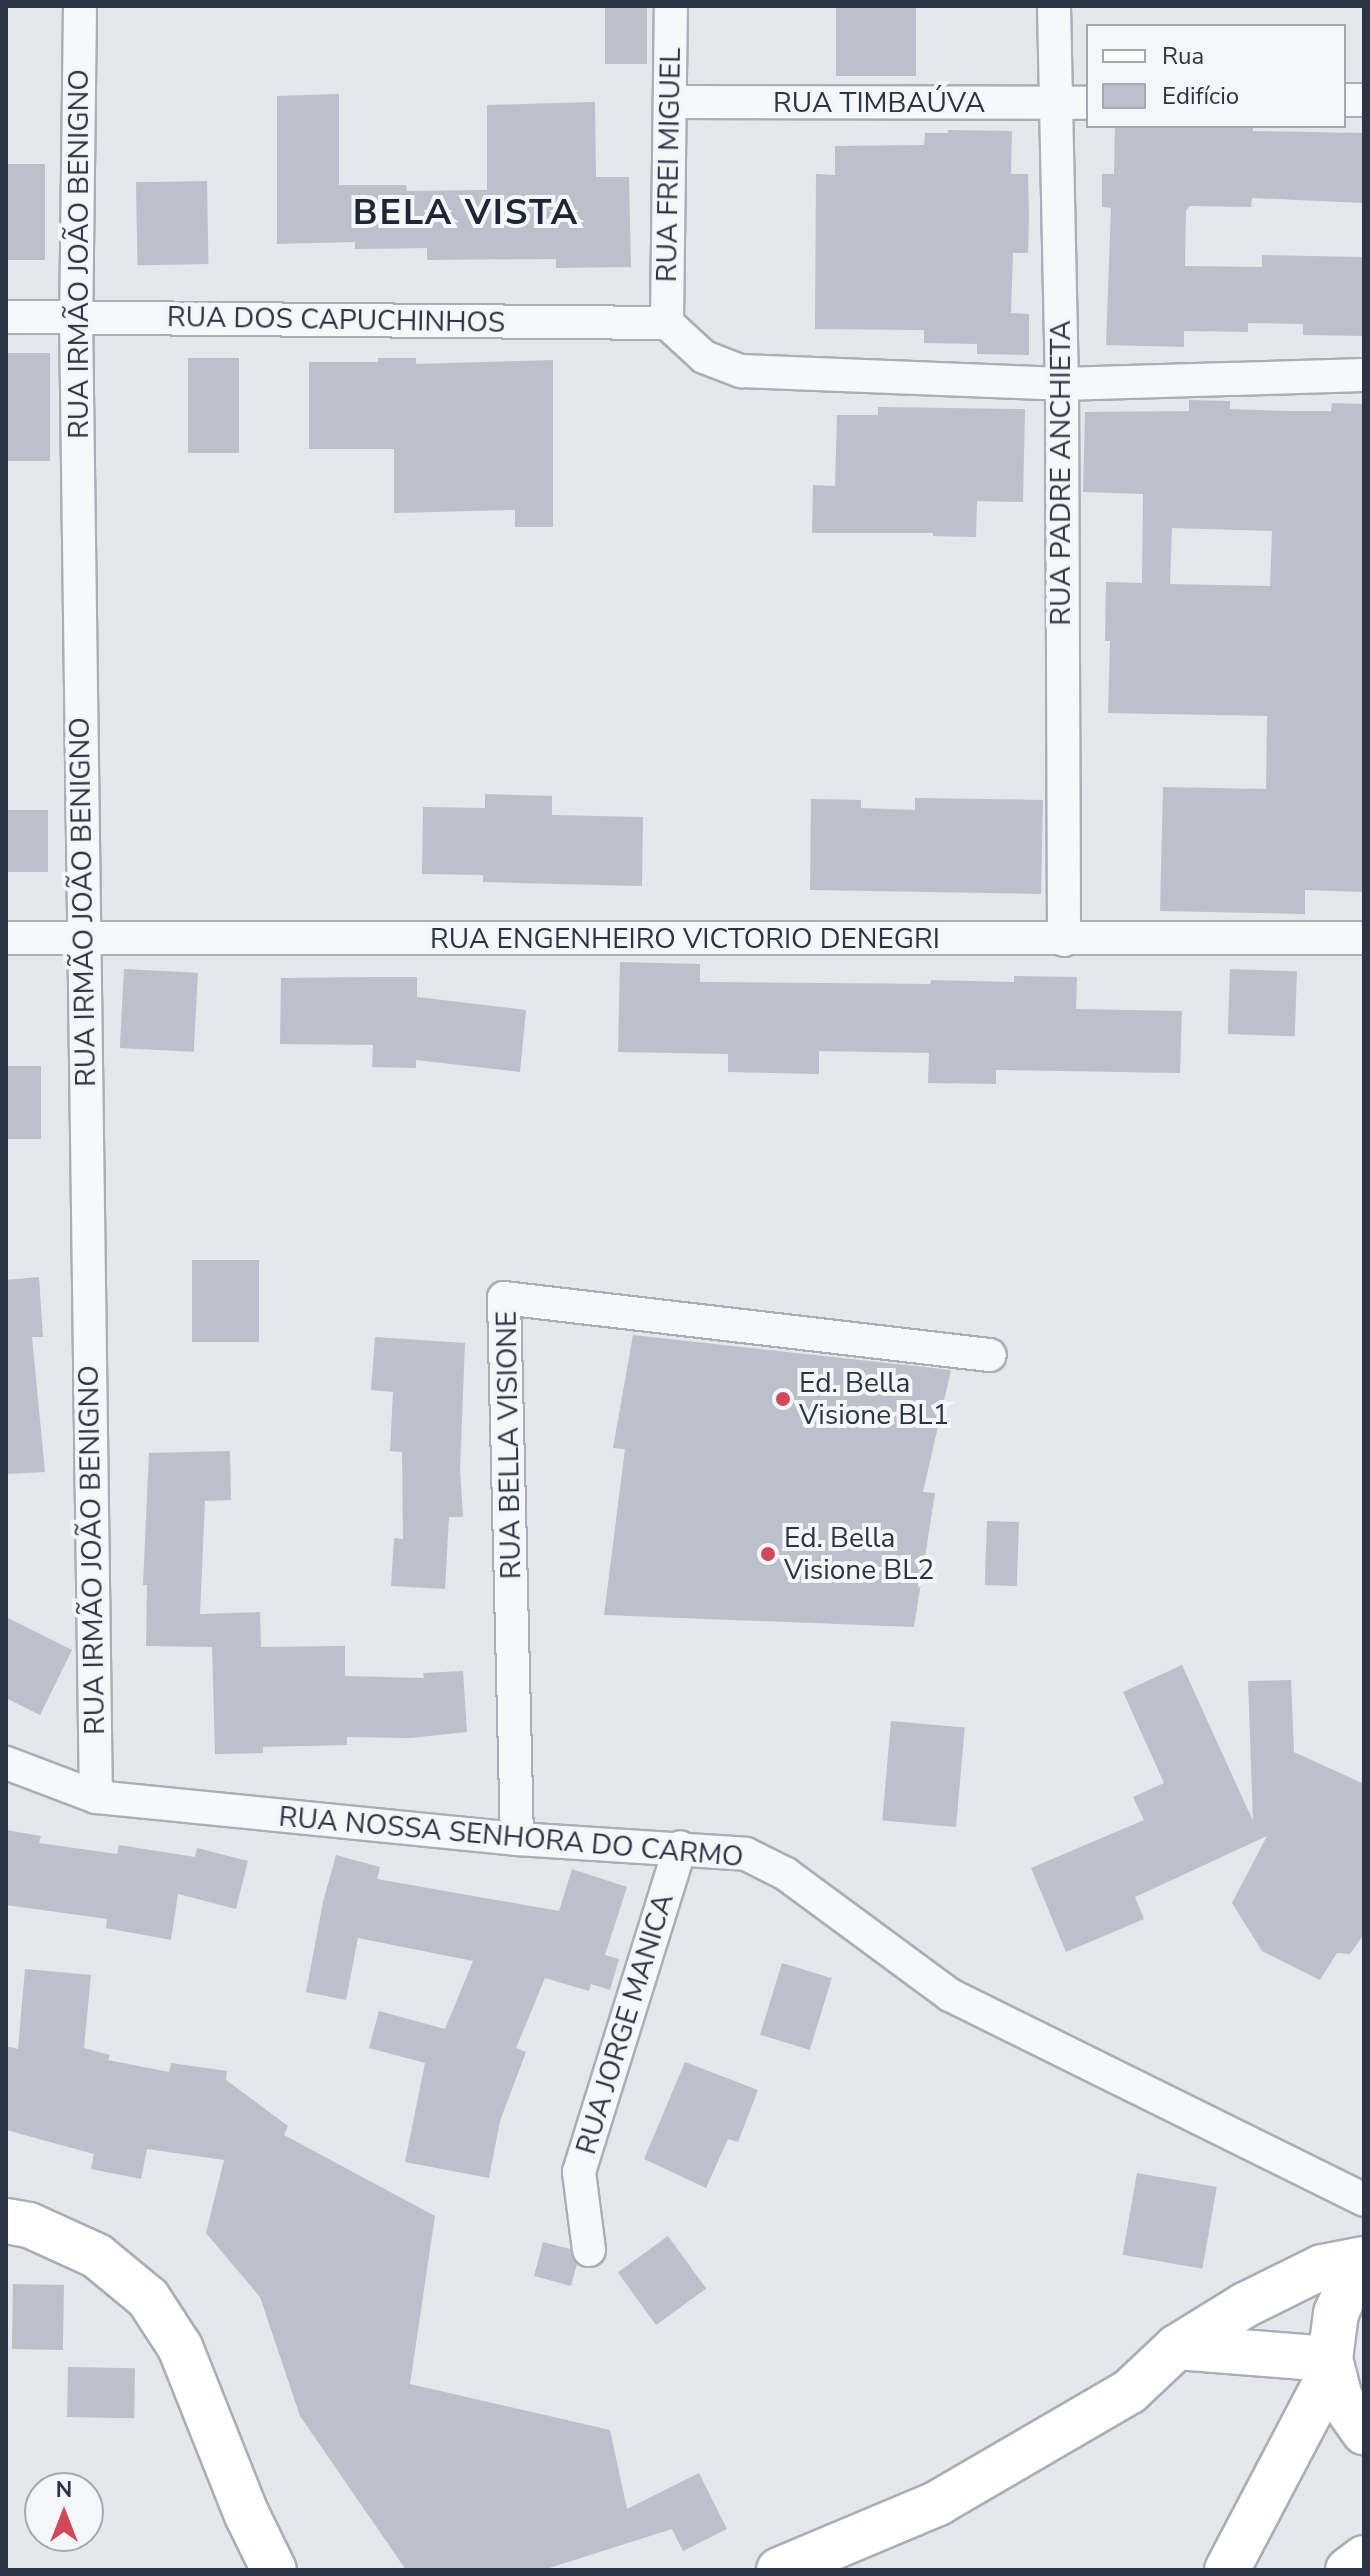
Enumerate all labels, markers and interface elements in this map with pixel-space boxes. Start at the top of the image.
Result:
legend [1086,24,1346,128]
text: Rua [1162,40,1204,72]
street label: RUA FREI MIGUEL [650,47,688,283]
street label: RUA IRMÃO JOÃO BENIGNO [62,69,96,439]
text: Edifício [1162,80,1239,112]
street label: RUA TIMBAÚVA [773,86,985,120]
district label: BELA VISTA [353,191,579,235]
street label: RUA DOS CAPUCHINHOS [167,300,505,340]
street label: RUA PADRE ANCHIETA [1044,320,1078,626]
street label: RUA IRMÃO JOÃO BENIGNO [63,717,103,1087]
street label: RUA ENGENHEIRO VICTORIO DENEGRI [430,922,940,956]
street label: RUA BELLA VISIONE [490,1310,528,1580]
street label: RUA IRMÃO JOÃO BENIGNO [72,1365,112,1735]
place label: Ed. Bella Visione BL1 [799,1366,949,1432]
marker: Ed. Bella Visione BL1 [774,1390,792,1408]
place label: Ed. Bella Visione BL2 [784,1521,934,1587]
marker: Ed. Bella Visione BL2 [759,1545,777,1563]
street label: RUA NOSSA SENHORA DO CARMO [277,1800,745,1874]
street label: RUA JORGE MANICA [569,1890,681,2158]
north arrow [24,2472,104,2552]
text: N [56,2475,72,2505]

